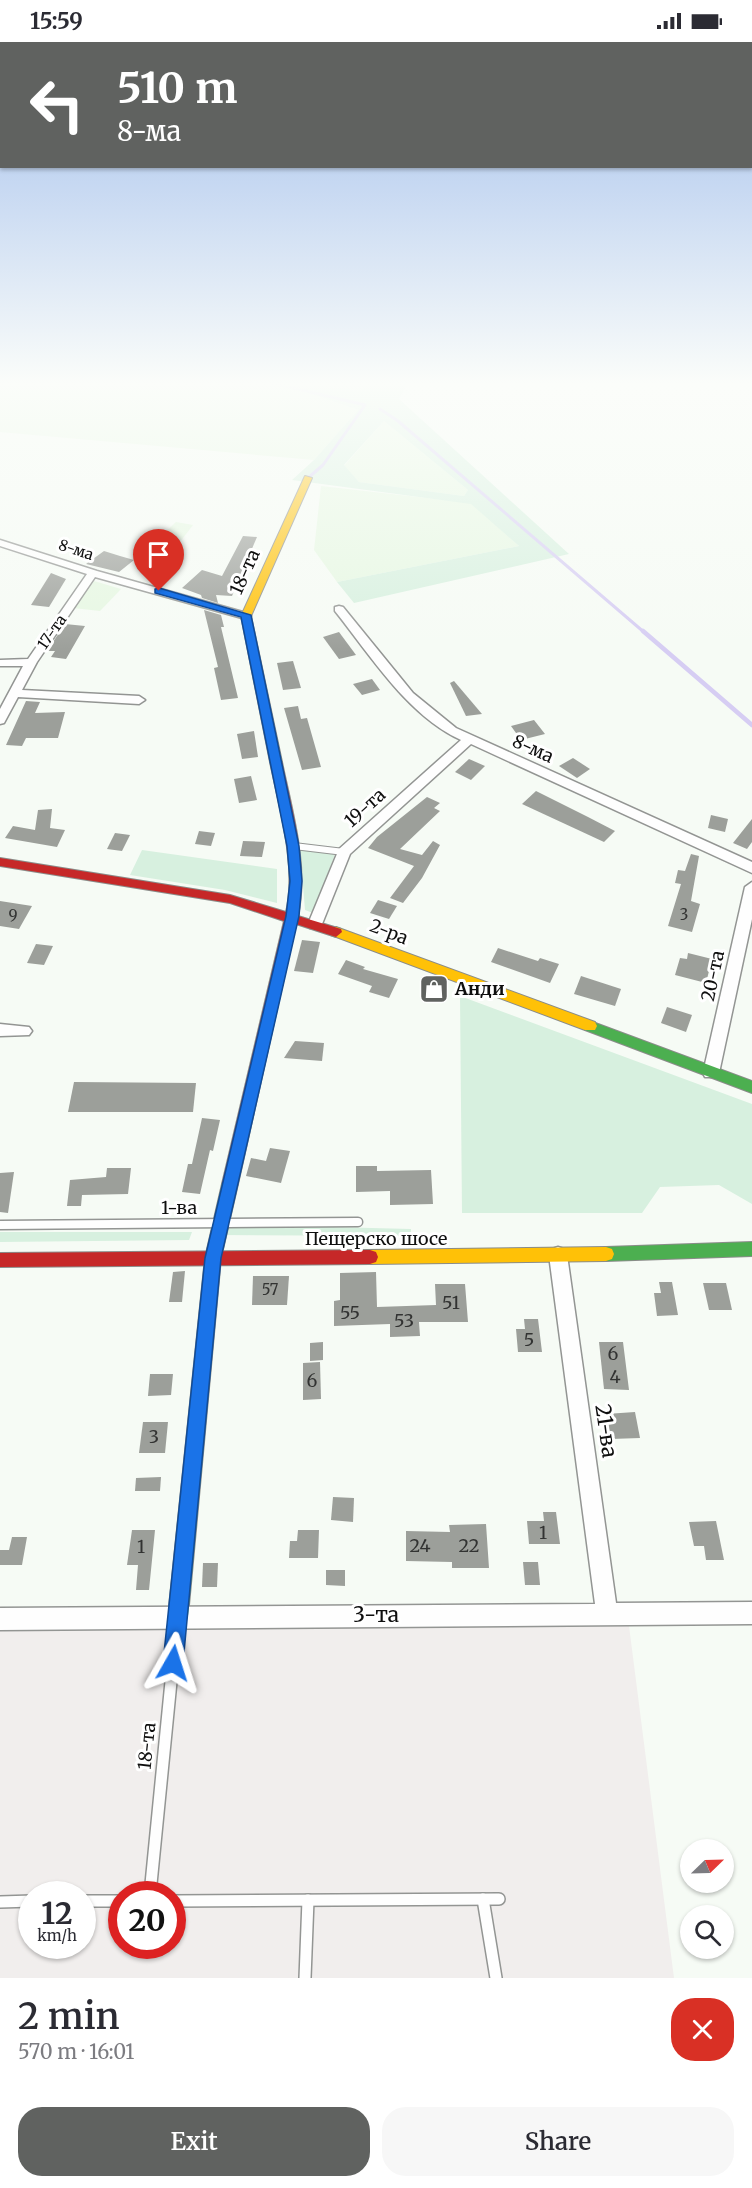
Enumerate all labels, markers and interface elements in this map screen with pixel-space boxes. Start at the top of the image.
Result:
text: 15:59 [30,7,83,35]
text: 510 m [117,62,237,114]
icon: left [18,66,96,144]
text: 8-ма [117,114,181,148]
pin [133,529,184,591]
street label: 8-ма [56,535,96,564]
icon: arrive [142,538,175,571]
street label: 18-та [224,545,265,598]
street label: 17-та [33,611,70,653]
street label: 8-ма [509,729,558,768]
street label: 19-та [339,783,390,832]
house number: 3 [680,905,688,924]
house number: 9 [8,906,18,925]
street label: 2-ра [367,914,412,949]
street label: 20-та [696,948,729,1003]
shop icon: Анди [418,973,450,1005]
place label: Анди [454,977,505,1000]
street label: 1-ва [161,1196,197,1219]
street label: Пещерско шосе [305,1227,447,1250]
house number: 57 [262,1280,279,1299]
house number: 51 [442,1291,460,1314]
house number: 55 [340,1301,360,1324]
house number: 53 [394,1309,414,1332]
house number: 5 [524,1328,534,1351]
house number: 6 [608,1342,619,1365]
house number: 4 [609,1365,621,1388]
house number: 6 [307,1369,318,1392]
street label: 21-ва [589,1402,624,1460]
house number: 3 [149,1425,159,1448]
house number: 1 [539,1521,547,1544]
house number: 24 [409,1534,431,1557]
house number: 22 [458,1534,480,1557]
house number: 1 [137,1535,145,1558]
street label: 3-та [353,1601,399,1628]
position arrow [141,1631,205,1695]
street label: 18-та [133,1721,160,1771]
north arrow [680,1839,734,1893]
map controls [680,1839,734,1959]
speed limit sign: 20 [108,1881,186,1959]
text: 12 [41,1894,73,1932]
button: search [680,1905,734,1959]
text: km/h [37,1926,77,1945]
text: 2 min [18,1994,120,2039]
button: close [671,1998,734,2061]
text: 570 m · 16:01 [18,2039,134,2064]
button: Exit [18,2107,370,2176]
button: Share [382,2107,734,2176]

